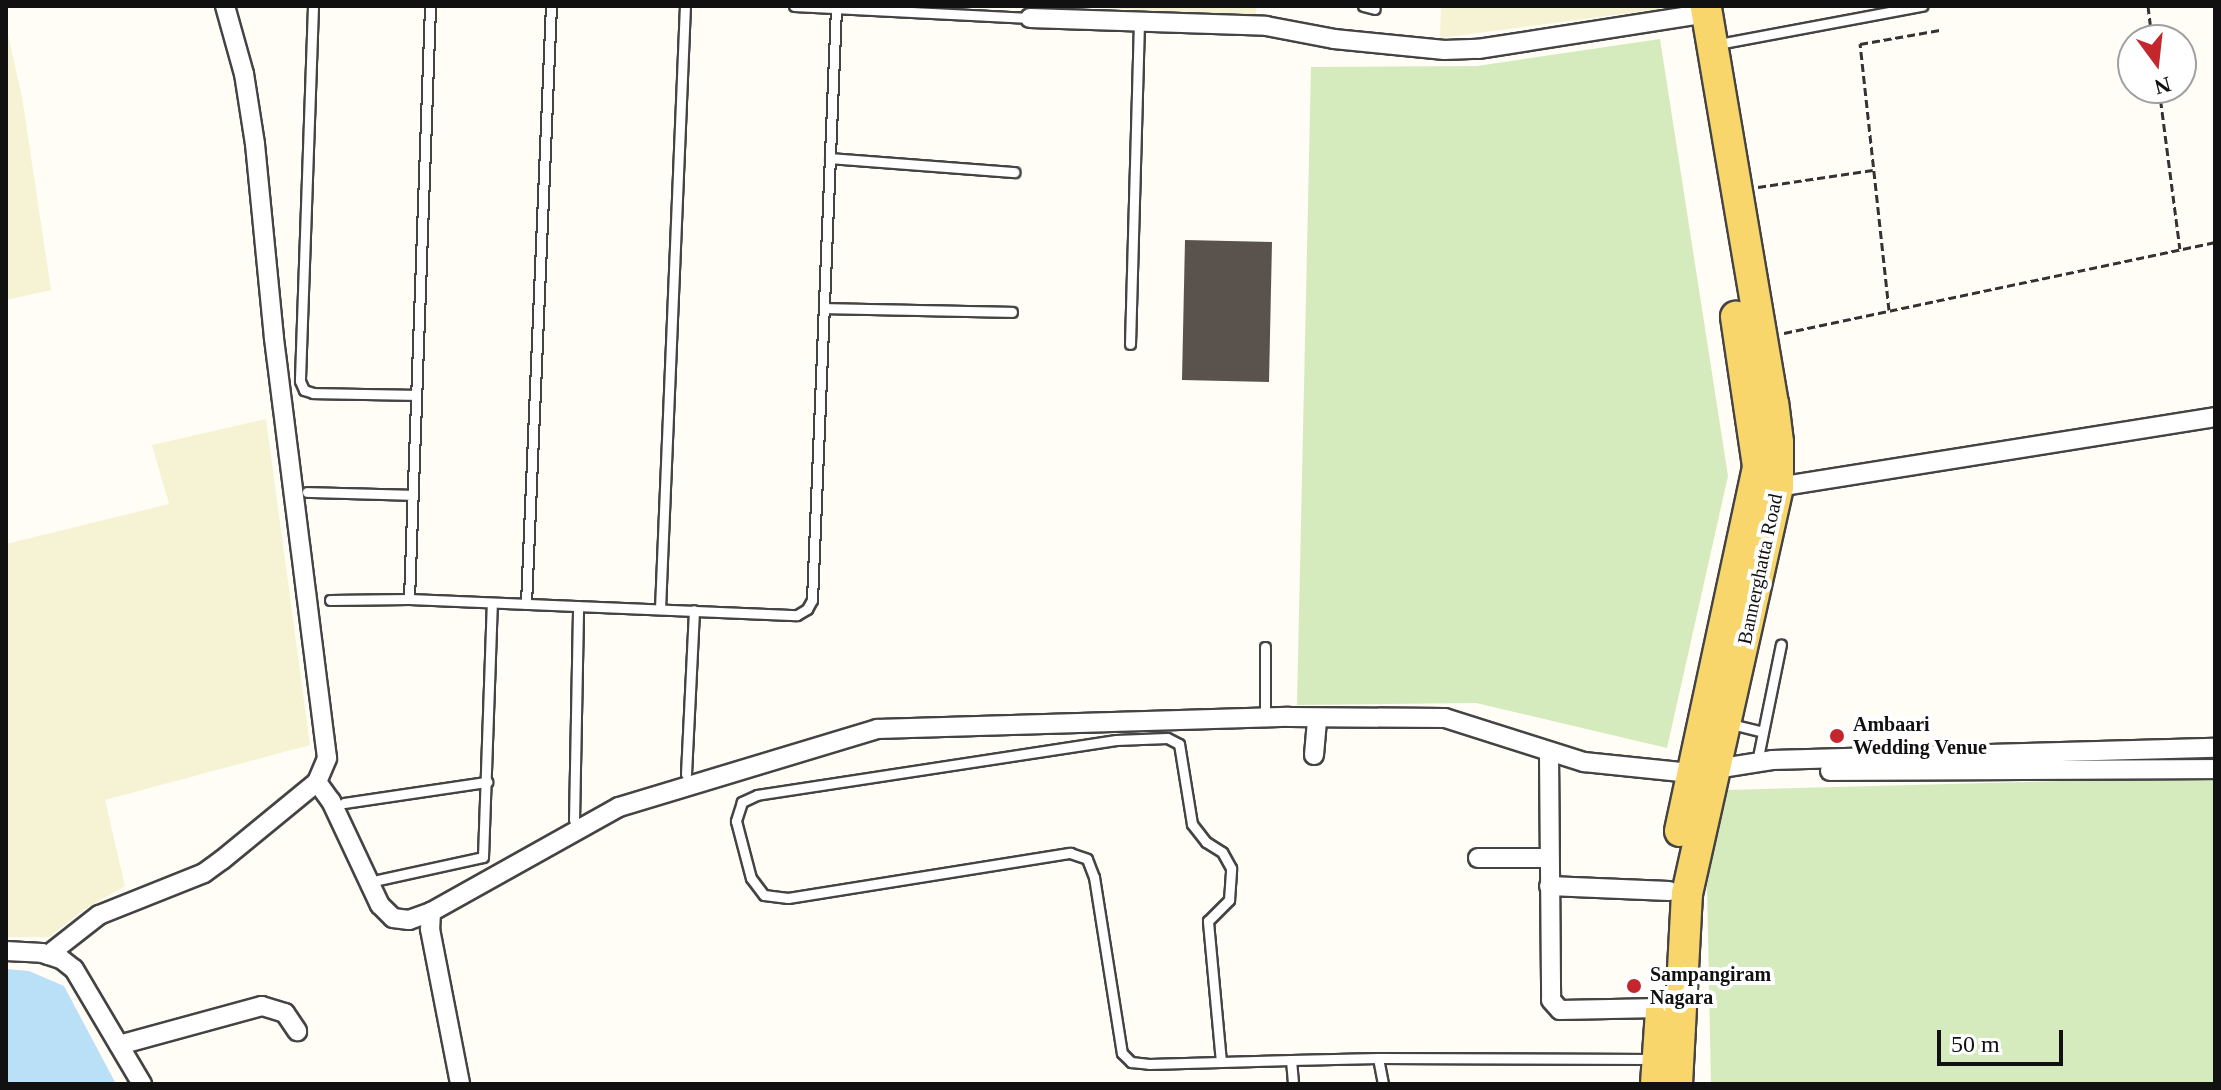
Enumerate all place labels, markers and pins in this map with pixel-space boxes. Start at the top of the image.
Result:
place label: Ambaari Wedding Venue [1853,712,1987,759]
marker: Ambaari Wedding Venue [1828,727,1846,745]
place label: Sampangiram Nagara [1650,962,1771,1009]
marker: Sampangiram Nagara [1625,977,1643,995]

